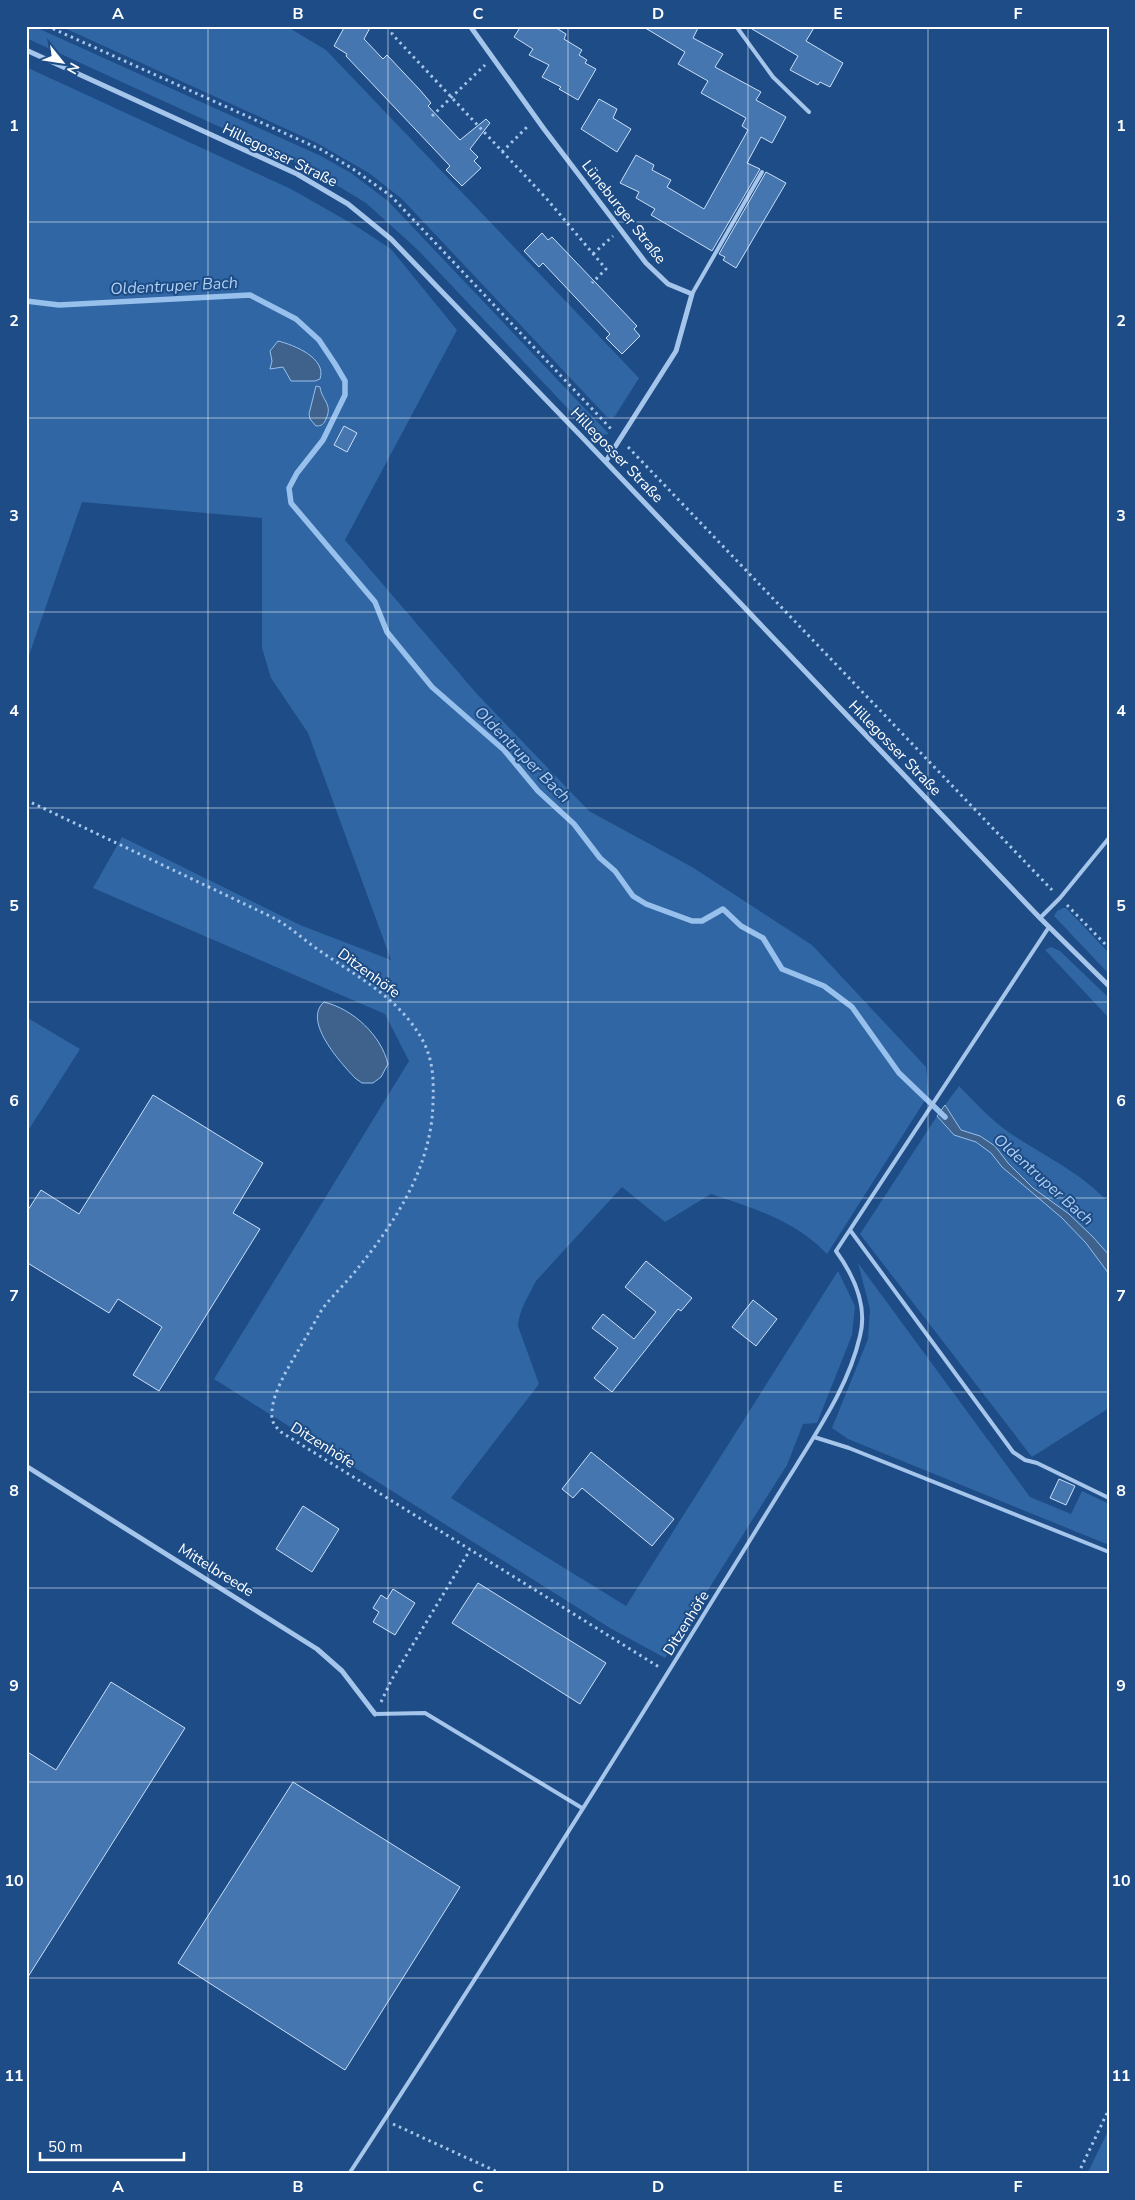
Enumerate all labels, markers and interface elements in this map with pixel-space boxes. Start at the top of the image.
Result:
text: A [112,3,124,25]
text: B [292,3,304,25]
text: C [473,3,484,25]
text: D [652,3,664,25]
text: E [833,3,843,25]
text: F [1014,3,1023,25]
north arrow [38,38,88,88]
text: N [62,59,84,78]
text: 1 [9,115,19,137]
text: 1 [1116,115,1126,137]
street label: Hillegosser Straße [219,119,341,191]
street label: Lüneburger Straße [577,156,671,268]
water label: Oldentruper Bach [110,272,238,300]
text: 2 [9,310,19,332]
text: 2 [1116,310,1126,332]
street label: Hillegosser Straße [566,403,668,507]
text: 3 [9,505,19,527]
text: 3 [1116,505,1126,527]
street label: Hillegosser Straße [844,696,946,800]
text: 4 [9,700,19,722]
text: 4 [1116,700,1126,722]
water label: Oldentruper Bach [469,702,575,808]
text: 5 [9,895,19,917]
text: 5 [1116,895,1126,917]
street label: Ditzenhöfe [334,944,404,1002]
text: 6 [9,1090,19,1112]
text: 6 [1116,1090,1126,1112]
water label: Oldentruper Bach [989,1129,1098,1231]
text: 7 [9,1285,19,1307]
text: 7 [1116,1285,1126,1307]
street label: Ditzenhöfe [287,1417,359,1473]
text: 8 [9,1480,19,1502]
text: 8 [1116,1480,1126,1502]
street label: Mittelbreede [174,1539,258,1601]
street label: Ditzenhöfe [658,1587,714,1659]
text: 9 [9,1675,19,1697]
text: 9 [1116,1675,1126,1697]
text: 10 [4,1870,24,1892]
text: 10 [1111,1870,1131,1892]
text: 11 [4,2065,24,2087]
text: 11 [1111,2065,1131,2087]
scale bar [40,2130,184,2162]
text: 50 m [48,2137,83,2157]
text: A [112,2176,124,2198]
text: B [292,2176,304,2198]
text: C [473,2176,484,2198]
text: D [652,2176,664,2198]
text: E [833,2176,843,2198]
text: F [1014,2176,1023,2198]

